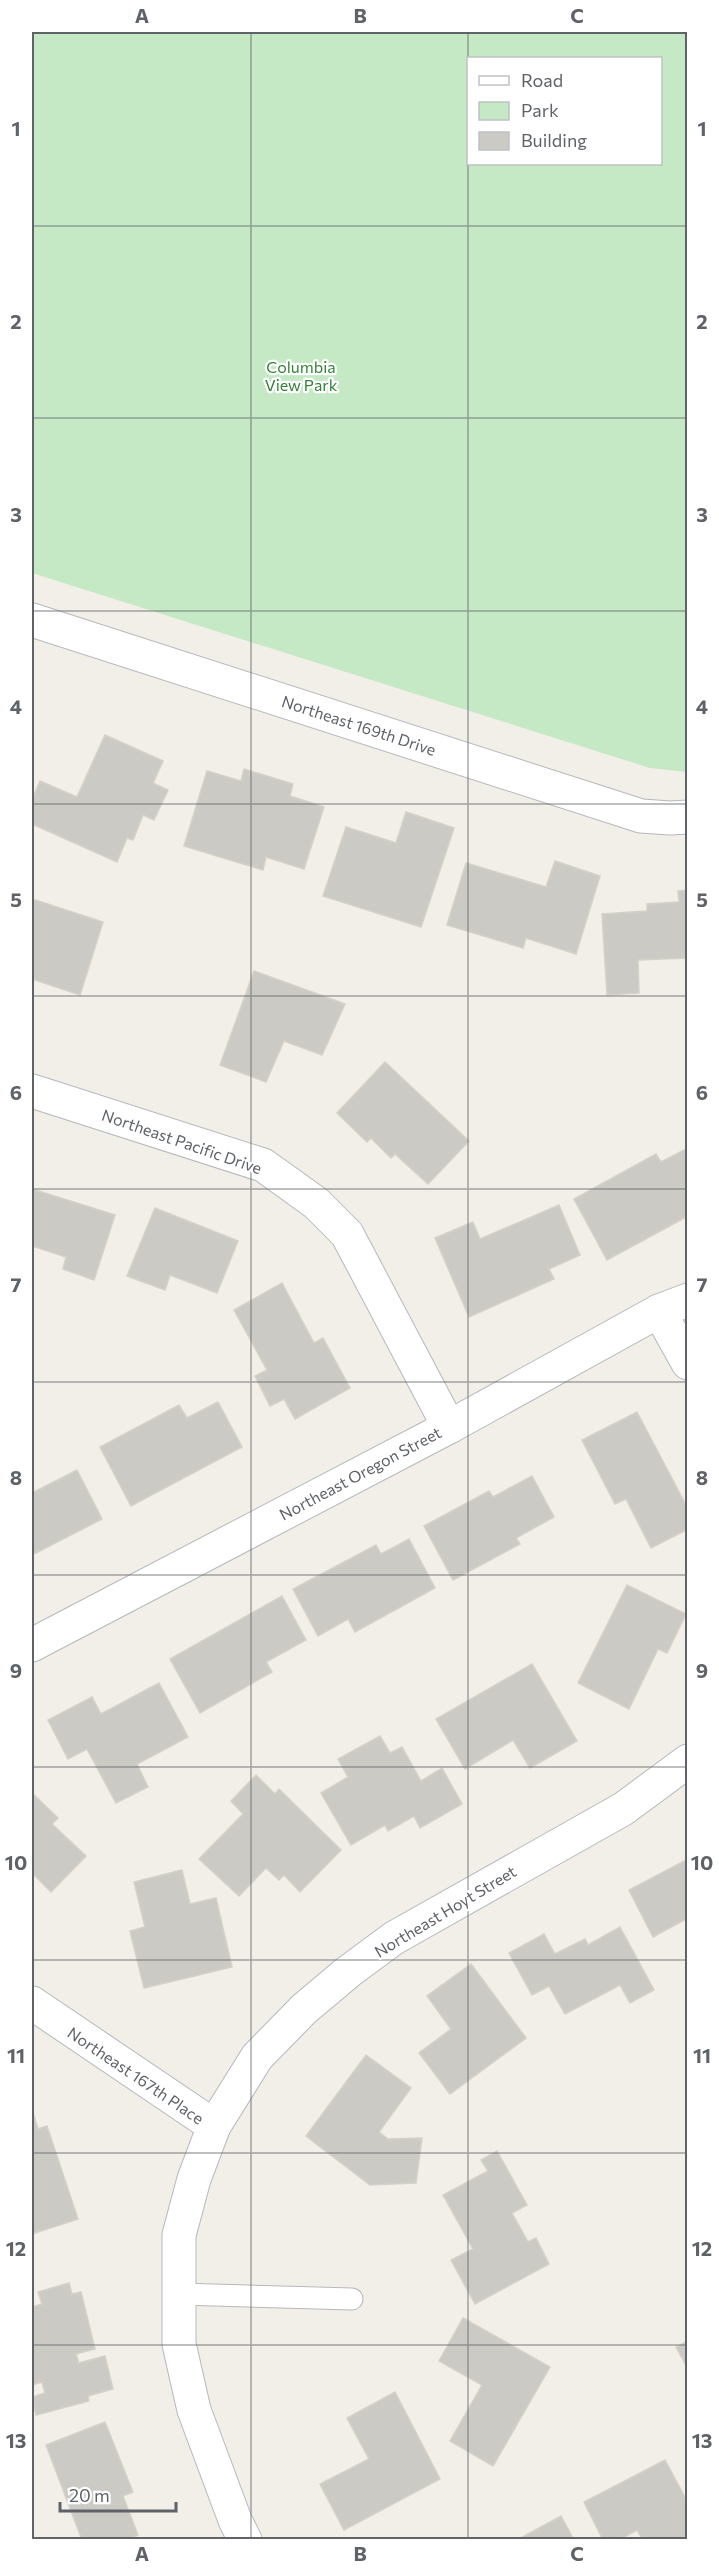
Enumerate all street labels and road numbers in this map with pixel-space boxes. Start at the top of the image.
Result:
street label: Northeast 169th Drive [280,691,438,759]
street label: Northeast Pacific Drive [100,1105,264,1177]
street label: Northeast Oregon Street [276,1422,445,1524]
street label: Northeast Hoyt Street [371,1861,520,1961]
street label: Northeast 167th Place [64,2022,208,2128]

